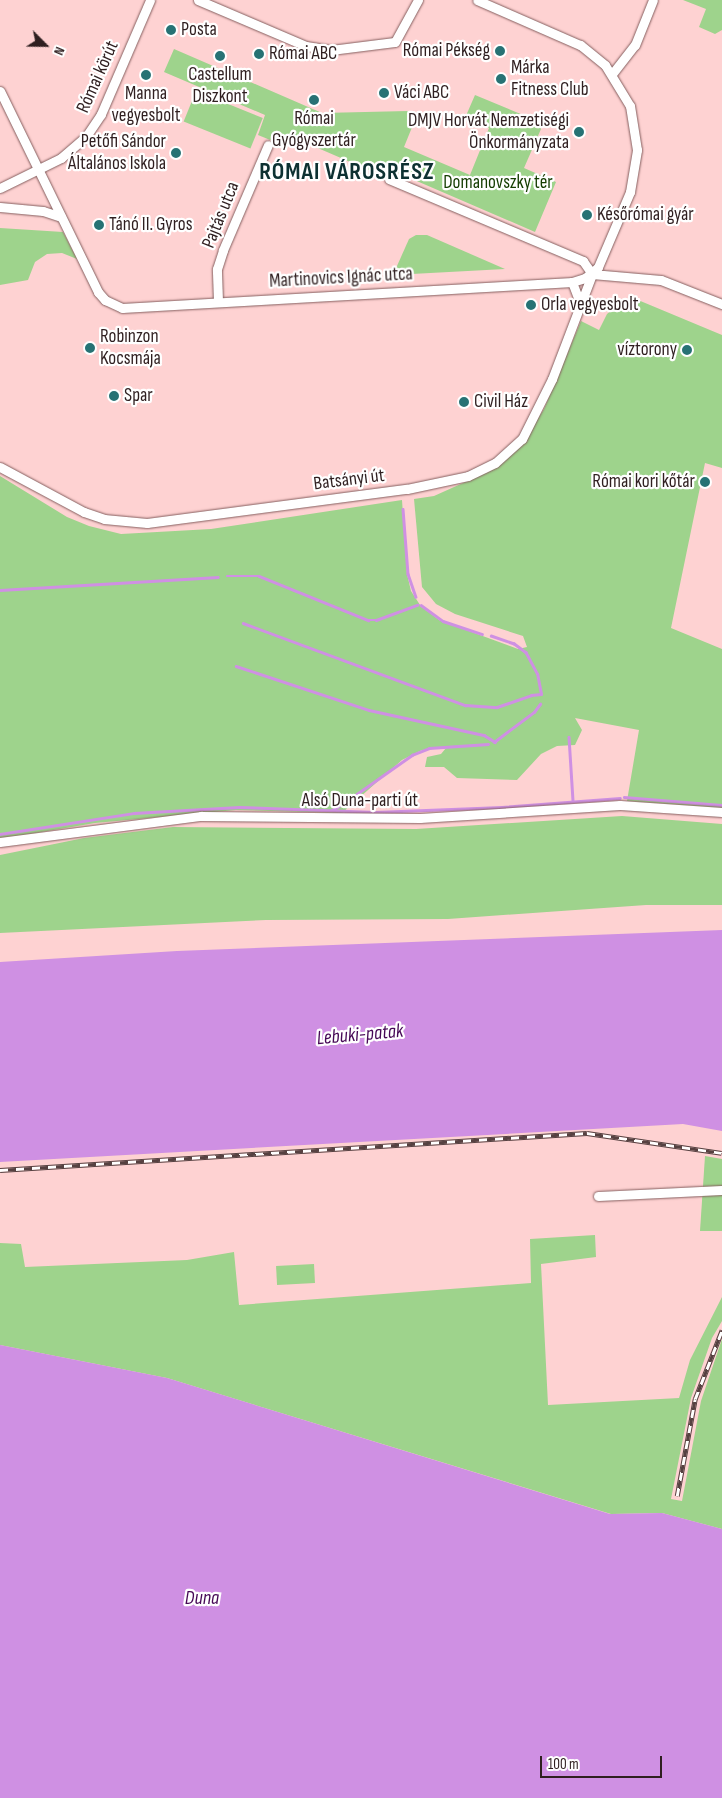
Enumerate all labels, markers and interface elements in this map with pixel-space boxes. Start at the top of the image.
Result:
place label: Posta [181,19,217,41]
north arrow [20,20,70,70]
marker: Posta [165,24,177,36]
street label: Római körút [72,37,124,117]
place label: Római Pékség [403,40,490,62]
place label: Római ABC [269,43,337,65]
text: N [50,44,69,58]
marker: Római Pékség [494,45,506,57]
marker: Római ABC [253,48,265,60]
marker: Castellum Diszkont [214,50,226,62]
place label: Márka Fitness Club [511,57,589,101]
place label: Castellum Diszkont [188,64,252,108]
marker: Manna vegyesbolt [140,69,152,81]
marker: Márka Fitness Club [495,73,507,85]
place label: Váci ABC [394,82,449,104]
place label: Manna vegyesbolt [112,83,180,127]
marker: Váci ABC [378,87,390,99]
marker: Római Gyógyszertár [308,94,320,106]
place label: Római Gyógyszertár [272,108,356,152]
place label: DMJV Horvát Nemzetiségi Önkormányzata [408,110,569,154]
marker: DMJV Horvát Nemzetiségi Önkormányzata [573,126,585,138]
place label: Petőfi Sándor Általános Iskola [68,131,166,175]
marker: Petőfi Sándor Általános Iskola [170,147,182,159]
district label: RÓMAI VÁROSRÉSZ [257,158,437,186]
park label: Domanovszky tér [443,172,553,194]
street label: Pajtás utca [197,178,245,252]
place label: Későrómai gyár [597,204,694,226]
marker: Későrómai gyár [581,209,593,221]
place label: Tánó II. Gyros [109,214,193,236]
marker: Tánó II. Gyros [93,219,105,231]
street label: Martinovics Ignác utca [269,263,413,293]
place label: Orla vegyesbolt [541,294,639,316]
marker: Orla vegyesbolt [525,299,537,311]
place label: Robinzon Kocsmája [100,326,161,370]
place label: víztorony [617,339,677,361]
marker: Robinzon Kocsmája [84,342,96,354]
marker: víztorony [681,344,693,356]
place label: Spar [124,385,153,407]
marker: Spar [108,390,120,402]
place label: Civil Ház [474,391,528,413]
marker: Civil Ház [458,396,470,408]
street label: Batsányi út [312,464,386,496]
place label: Római kori kőtár [592,471,695,493]
marker: Római kori kőtár [699,476,711,488]
street label: Alsó Duna-parti út [302,790,418,812]
water label: Lebuki-patak [316,1019,404,1051]
water label: Duna [185,1586,219,1610]
scale bar [542,1746,664,1778]
text: 100 m [548,1755,579,1774]

